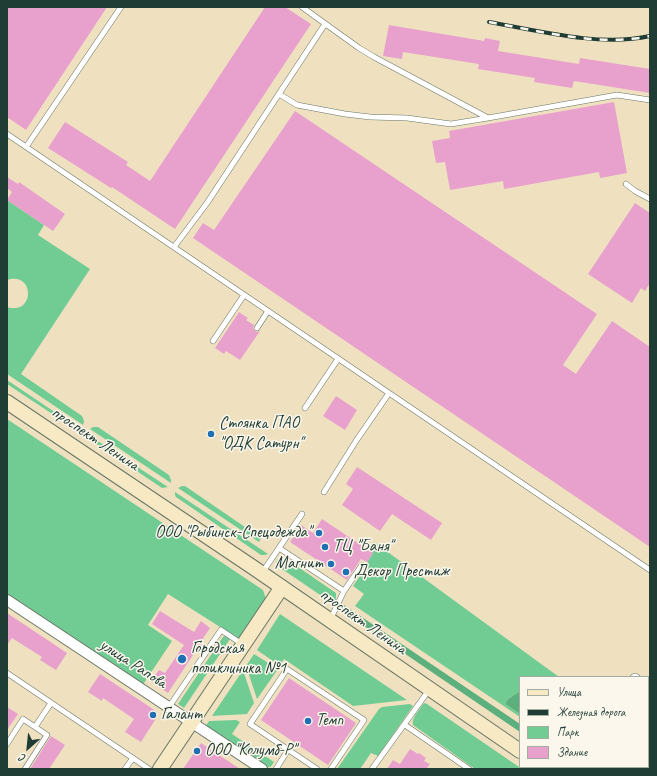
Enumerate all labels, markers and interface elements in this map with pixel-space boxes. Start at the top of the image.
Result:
street label: проспект Ленина [47,402,143,476]
place label: Стоянка ПАО "ОДК Сатурн" [219,414,302,454]
marker: Стоянка ПАО "ОДК Сатурн" [206,429,216,439]
place label: ООО "Рыбинск-Спецодежда" [155,523,311,543]
marker: ООО "Рыбинск-Спецодежда" [314,528,324,538]
place label: ТЦ "Баня" [333,537,392,557]
marker: ТЦ "Баня" [320,542,330,552]
place label: Магнит [275,554,323,574]
marker: Магнит [326,559,336,569]
place label: Декор Престиж [354,562,449,582]
marker: Декор Престиж [341,567,351,577]
street label: проспект Ленина [316,585,410,659]
street label: улица Рапова [96,635,170,693]
place label: Городская поликлиника №1 [191,639,286,679]
marker: Городская поликлиника №1 [176,653,188,665]
legend [519,676,649,768]
text: Улица [557,684,581,700]
text: Железная дорога [557,704,625,720]
place label: Галант [161,705,202,725]
marker: Галант [148,710,158,720]
place label: Темп [316,711,343,731]
marker: Темп [303,716,313,726]
text: Парк [557,724,578,740]
north arrow [8,728,48,768]
place label: ООО "Колумб-Р" [205,741,296,761]
text: Здание [557,744,587,760]
marker: ООО "Колумб-Р" [192,746,202,756]
text: С [17,751,28,766]

